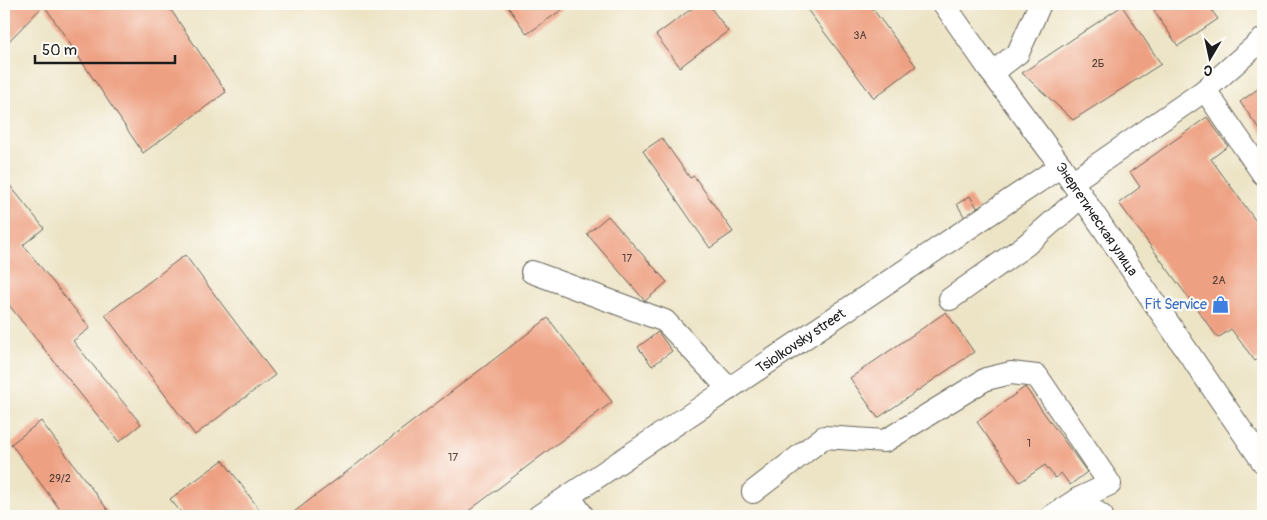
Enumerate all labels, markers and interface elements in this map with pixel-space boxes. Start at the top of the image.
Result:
house number: 3А [853,29,867,42]
scale bar [35,32,175,64]
north arrow [1184,32,1234,82]
text: 50 m [42,41,77,60]
house number: 2Б [1092,57,1104,70]
text: С [1202,61,1214,79]
street label: Энергетическая улица [1052,159,1141,279]
house number: 17 [622,252,632,265]
house number: 2А [1212,274,1226,287]
shop icon: Fit Service [1211,294,1231,314]
place label: Fit Service [1145,296,1207,313]
street label: Tsiolkovsky street [753,305,849,377]
house number: 1 [1027,437,1031,450]
house number: 17 [448,451,458,464]
house number: 29/2 [49,472,71,485]

